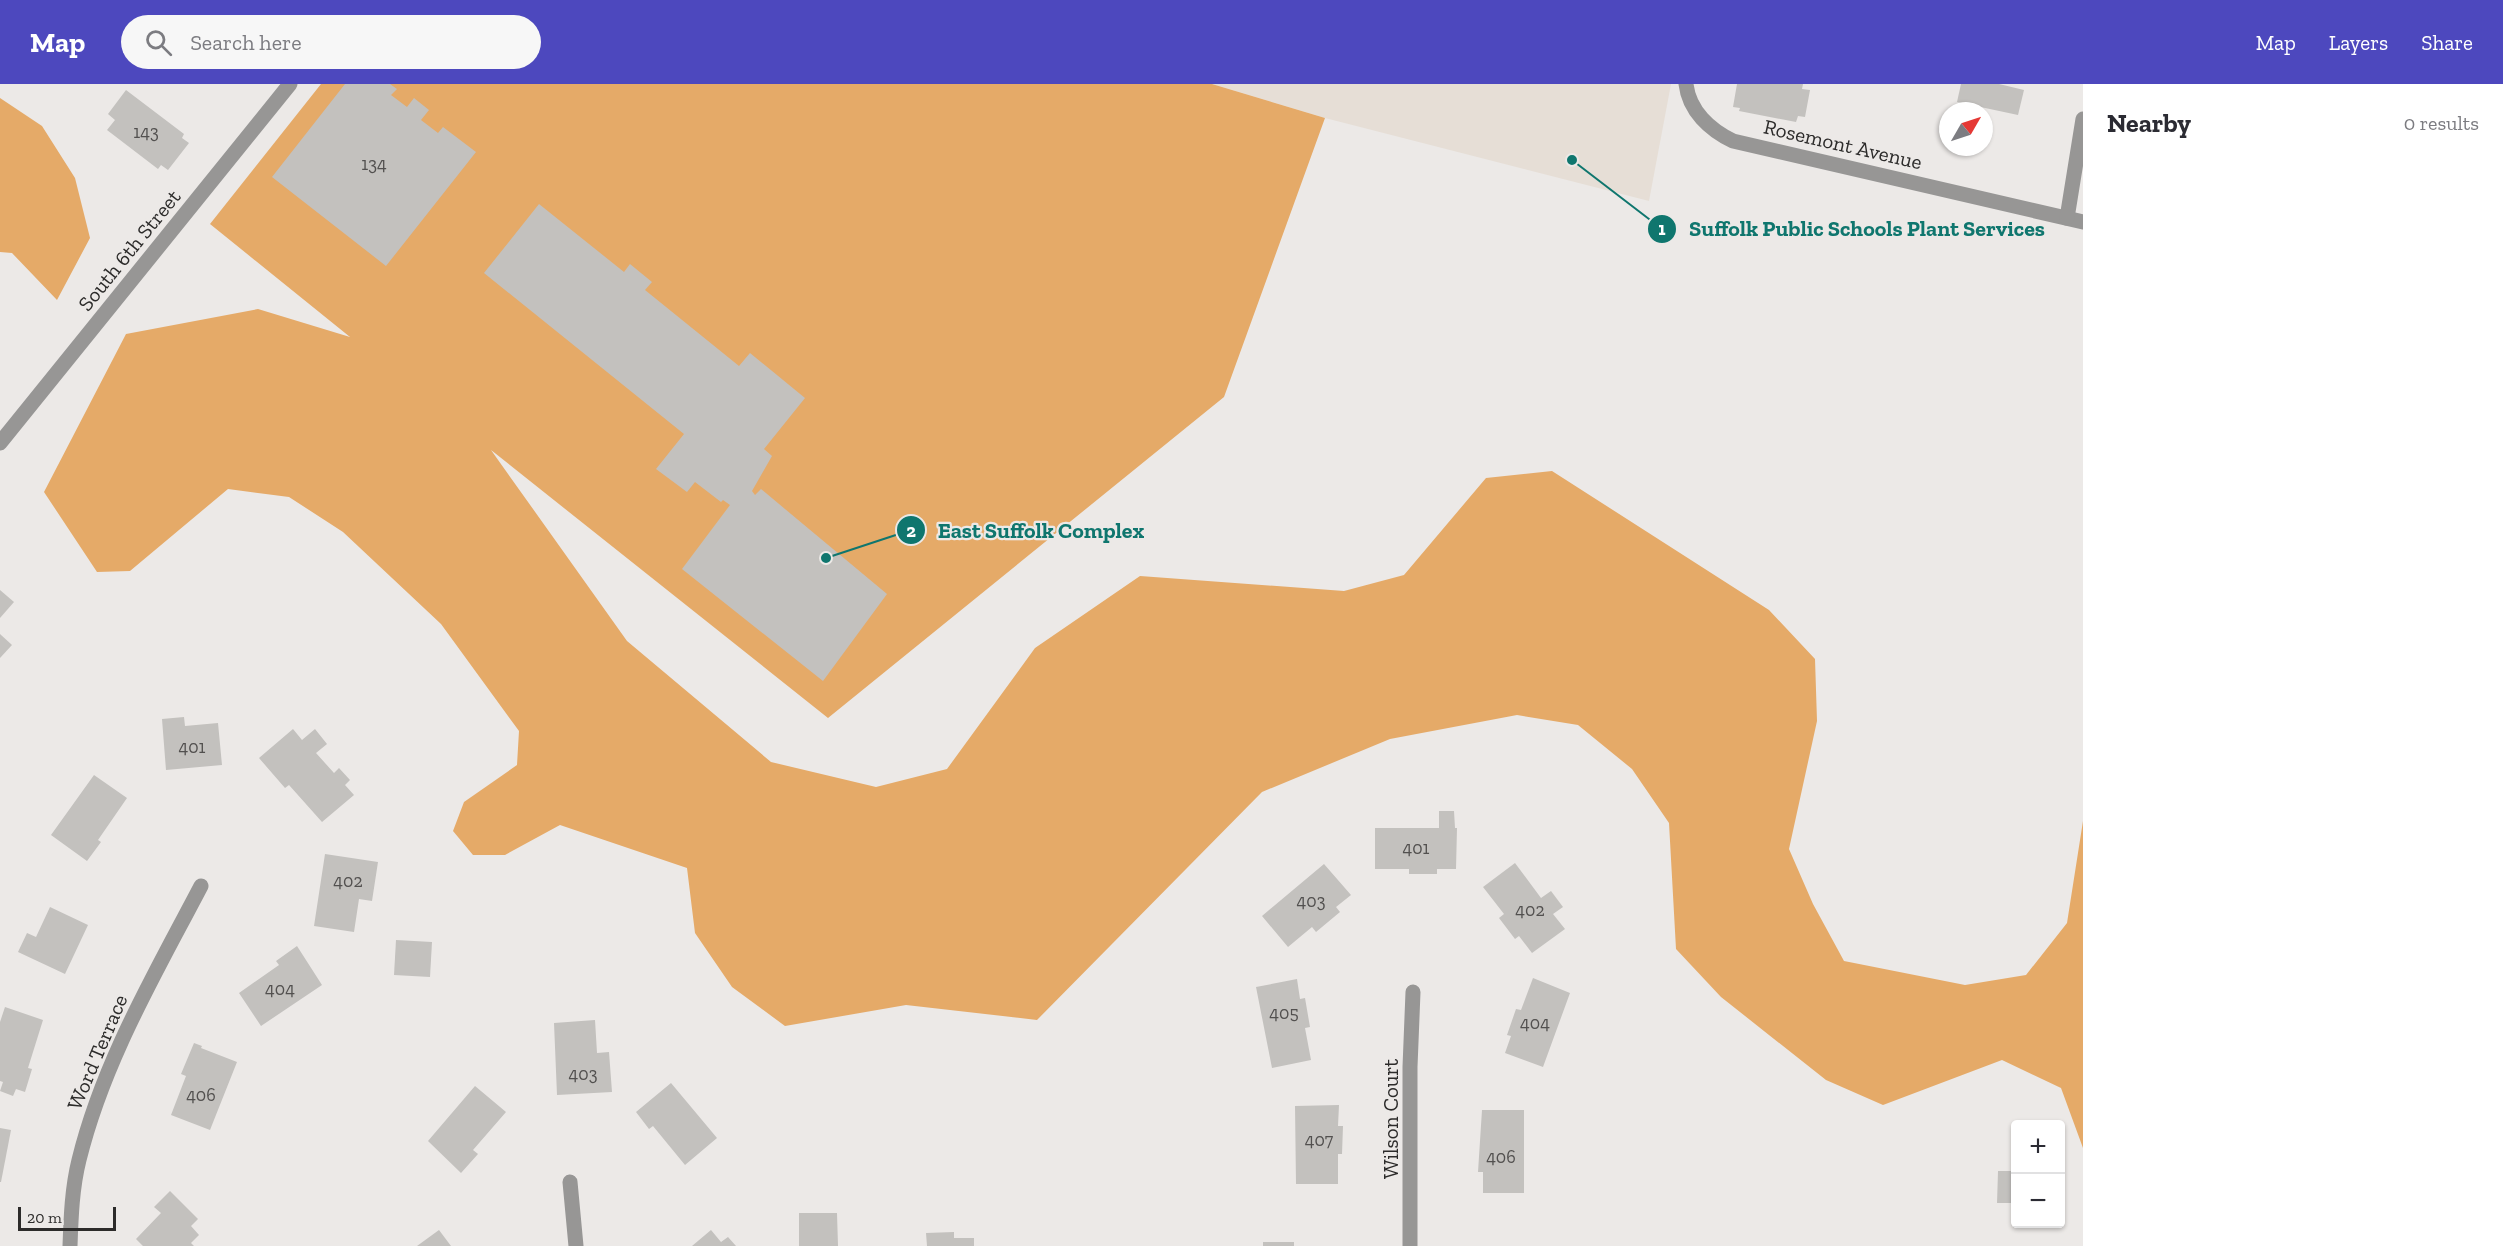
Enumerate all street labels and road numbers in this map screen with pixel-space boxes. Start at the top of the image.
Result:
street label: Rosemont Avenue [1761,114,1925,174]
street label: South 6th Street [73,184,186,316]
street label: Word Terrace [61,990,133,1114]
street label: Wilson Court [1378,1059,1403,1179]

